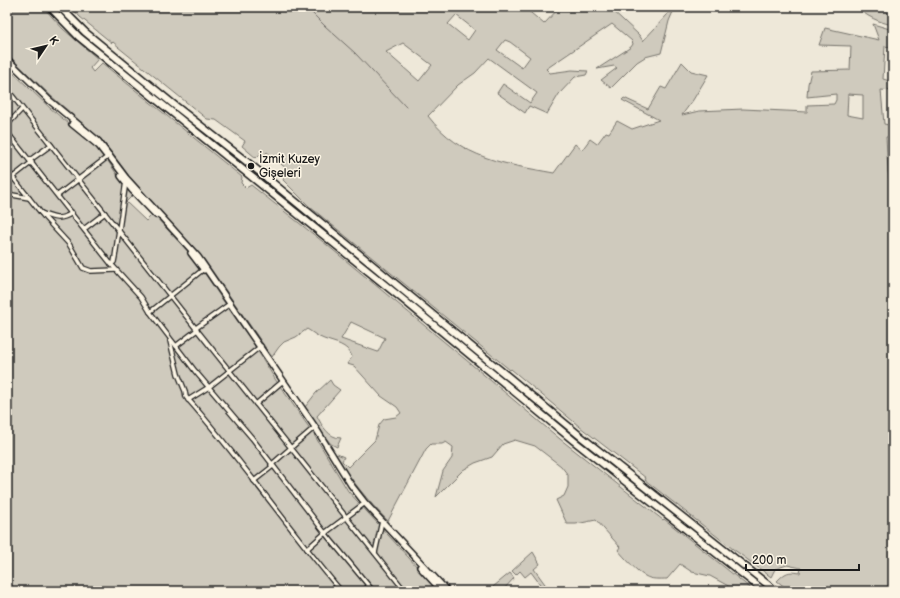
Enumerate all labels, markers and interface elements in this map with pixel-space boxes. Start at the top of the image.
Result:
north arrow [26,26,66,66]
text: K [46,34,62,48]
place label: İzmit Kuzey Gişeleri [259,151,321,181]
marker: İzmit Kuzey Gişeleri [246,161,256,171]
scale bar [746,546,859,572]
text: 200 m [752,553,786,568]

